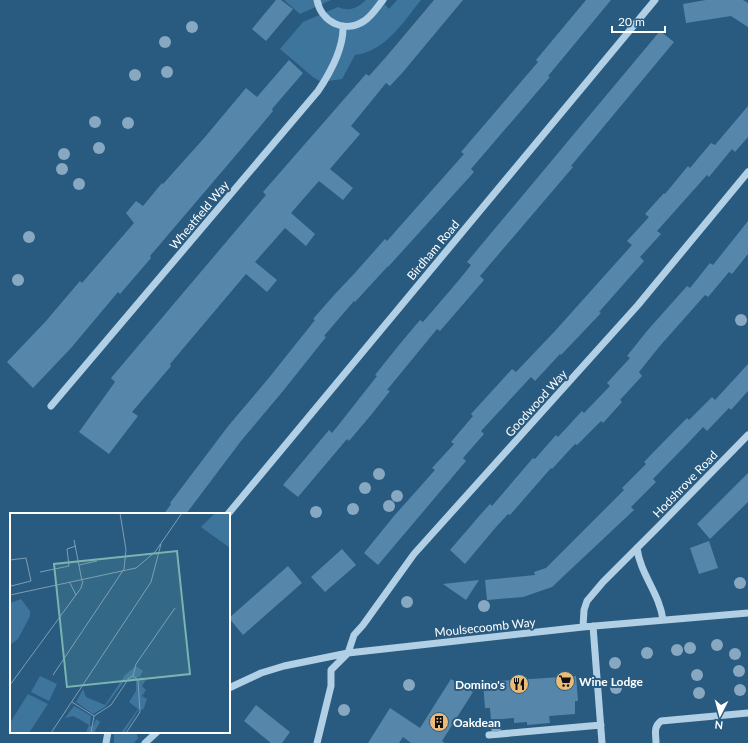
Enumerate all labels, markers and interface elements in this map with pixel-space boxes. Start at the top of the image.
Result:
scale bar [612,8,665,34]
text: 20 m [618,14,645,29]
street label: Wheatfield Way [166,177,233,252]
street label: Birdham Road [404,217,462,283]
street label: Goodwood Way [502,366,571,440]
street label: Hodshrove Road [649,447,721,521]
inset map [10,513,230,733]
street label: Moulsecoomb Way [434,614,537,640]
supermarket icon: Wine Lodge [554,670,576,692]
restaurant icon: Domino's [508,673,530,695]
place label: Wine Lodge [579,674,644,689]
place label: Domino's [455,677,505,692]
north arrow [700,695,740,735]
building icon: Oakdean [428,711,450,733]
place label: Oakdean [453,715,501,730]
text: N [714,719,724,732]

